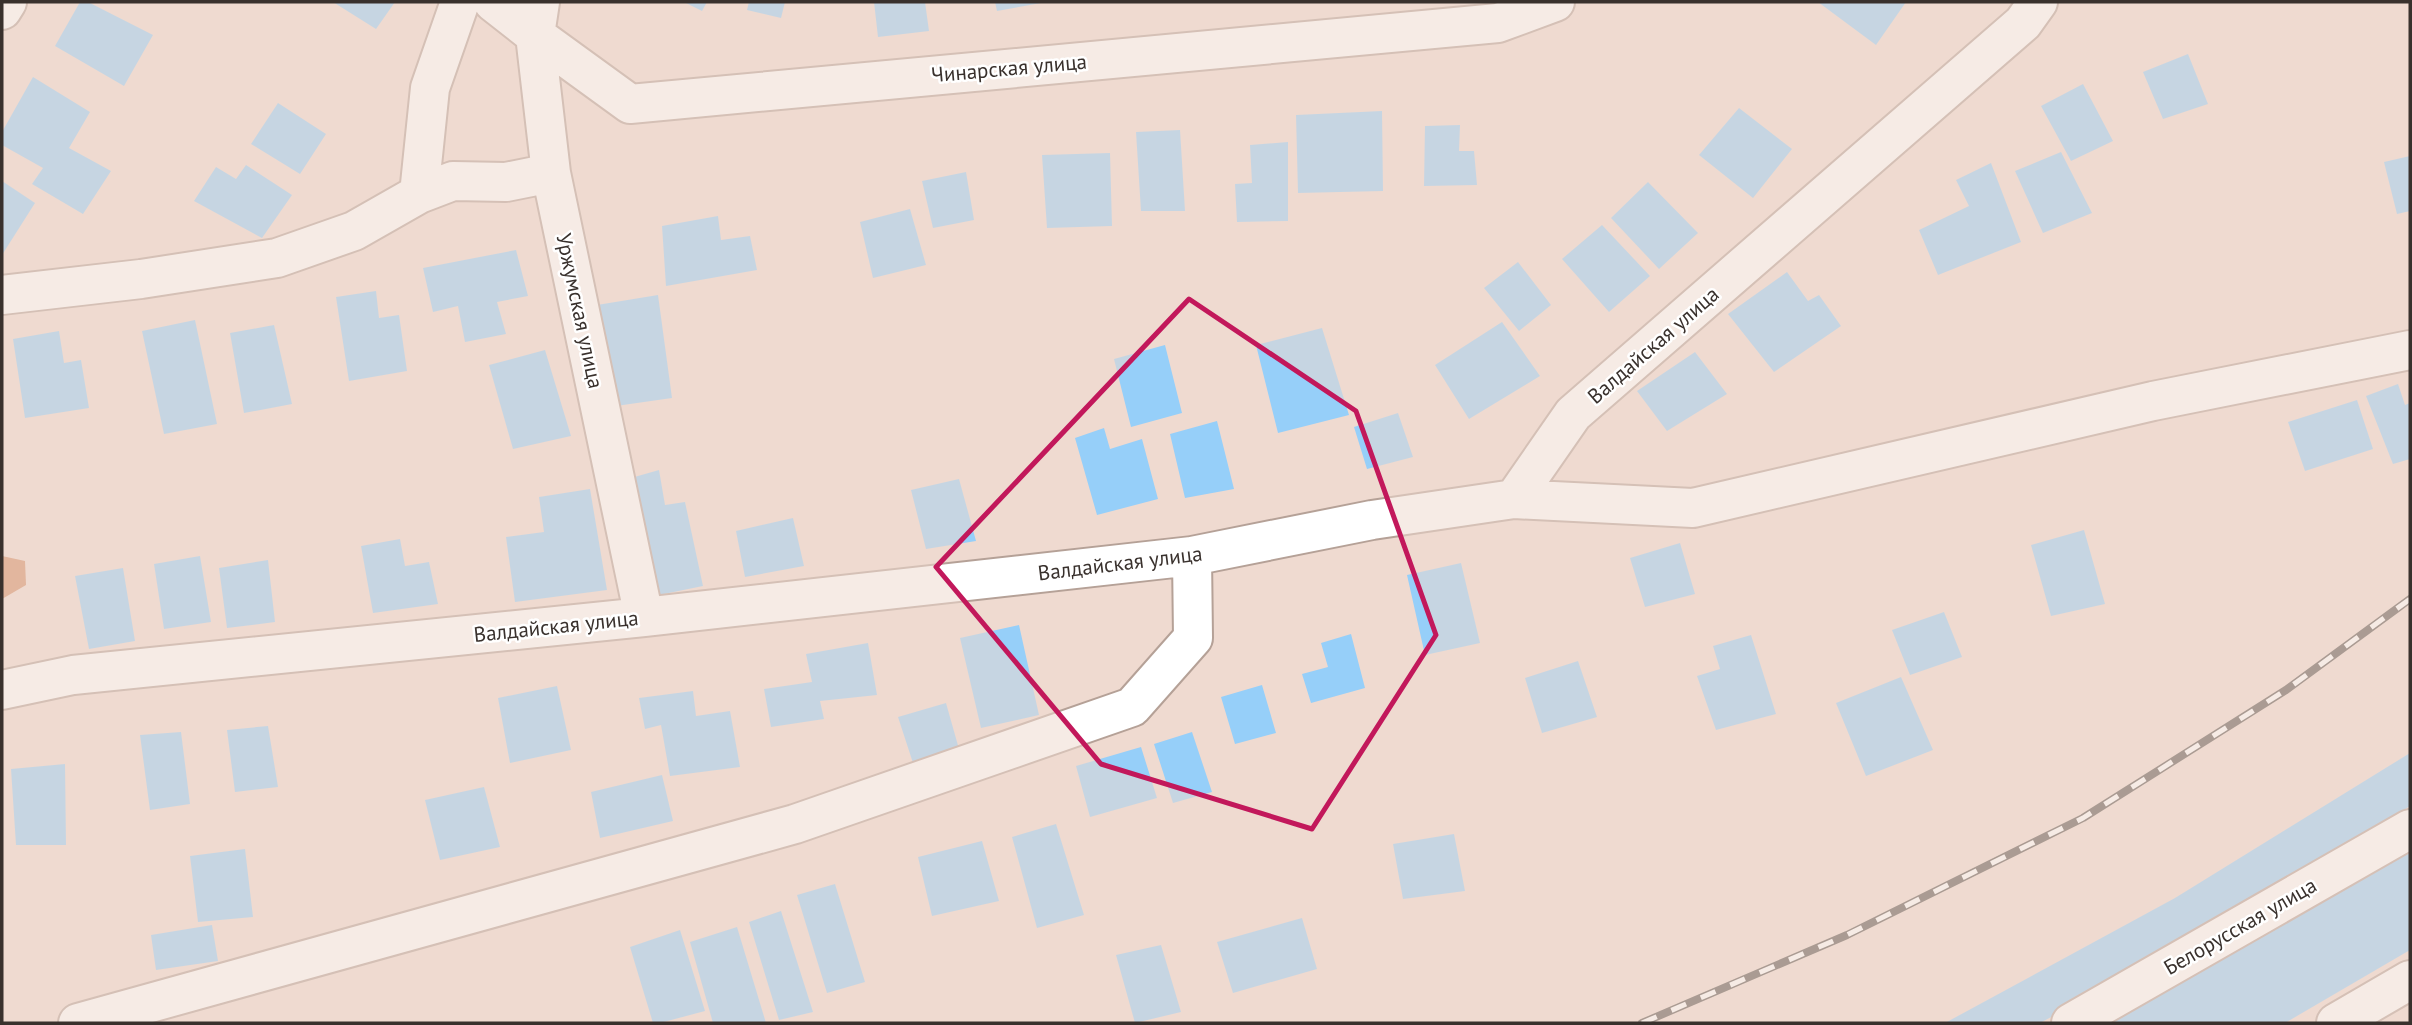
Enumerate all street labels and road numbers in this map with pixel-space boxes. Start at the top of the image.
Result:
street label: Чинарская улица [930,48,1088,88]
street label: Уржумская улица [550,231,610,391]
street label: Валдайская улица [1582,281,1724,409]
street label: Валдайская улица [1036,540,1204,586]
street label: Валдайская улица [472,604,640,648]
street label: Белорусская улица [2159,871,2321,981]

